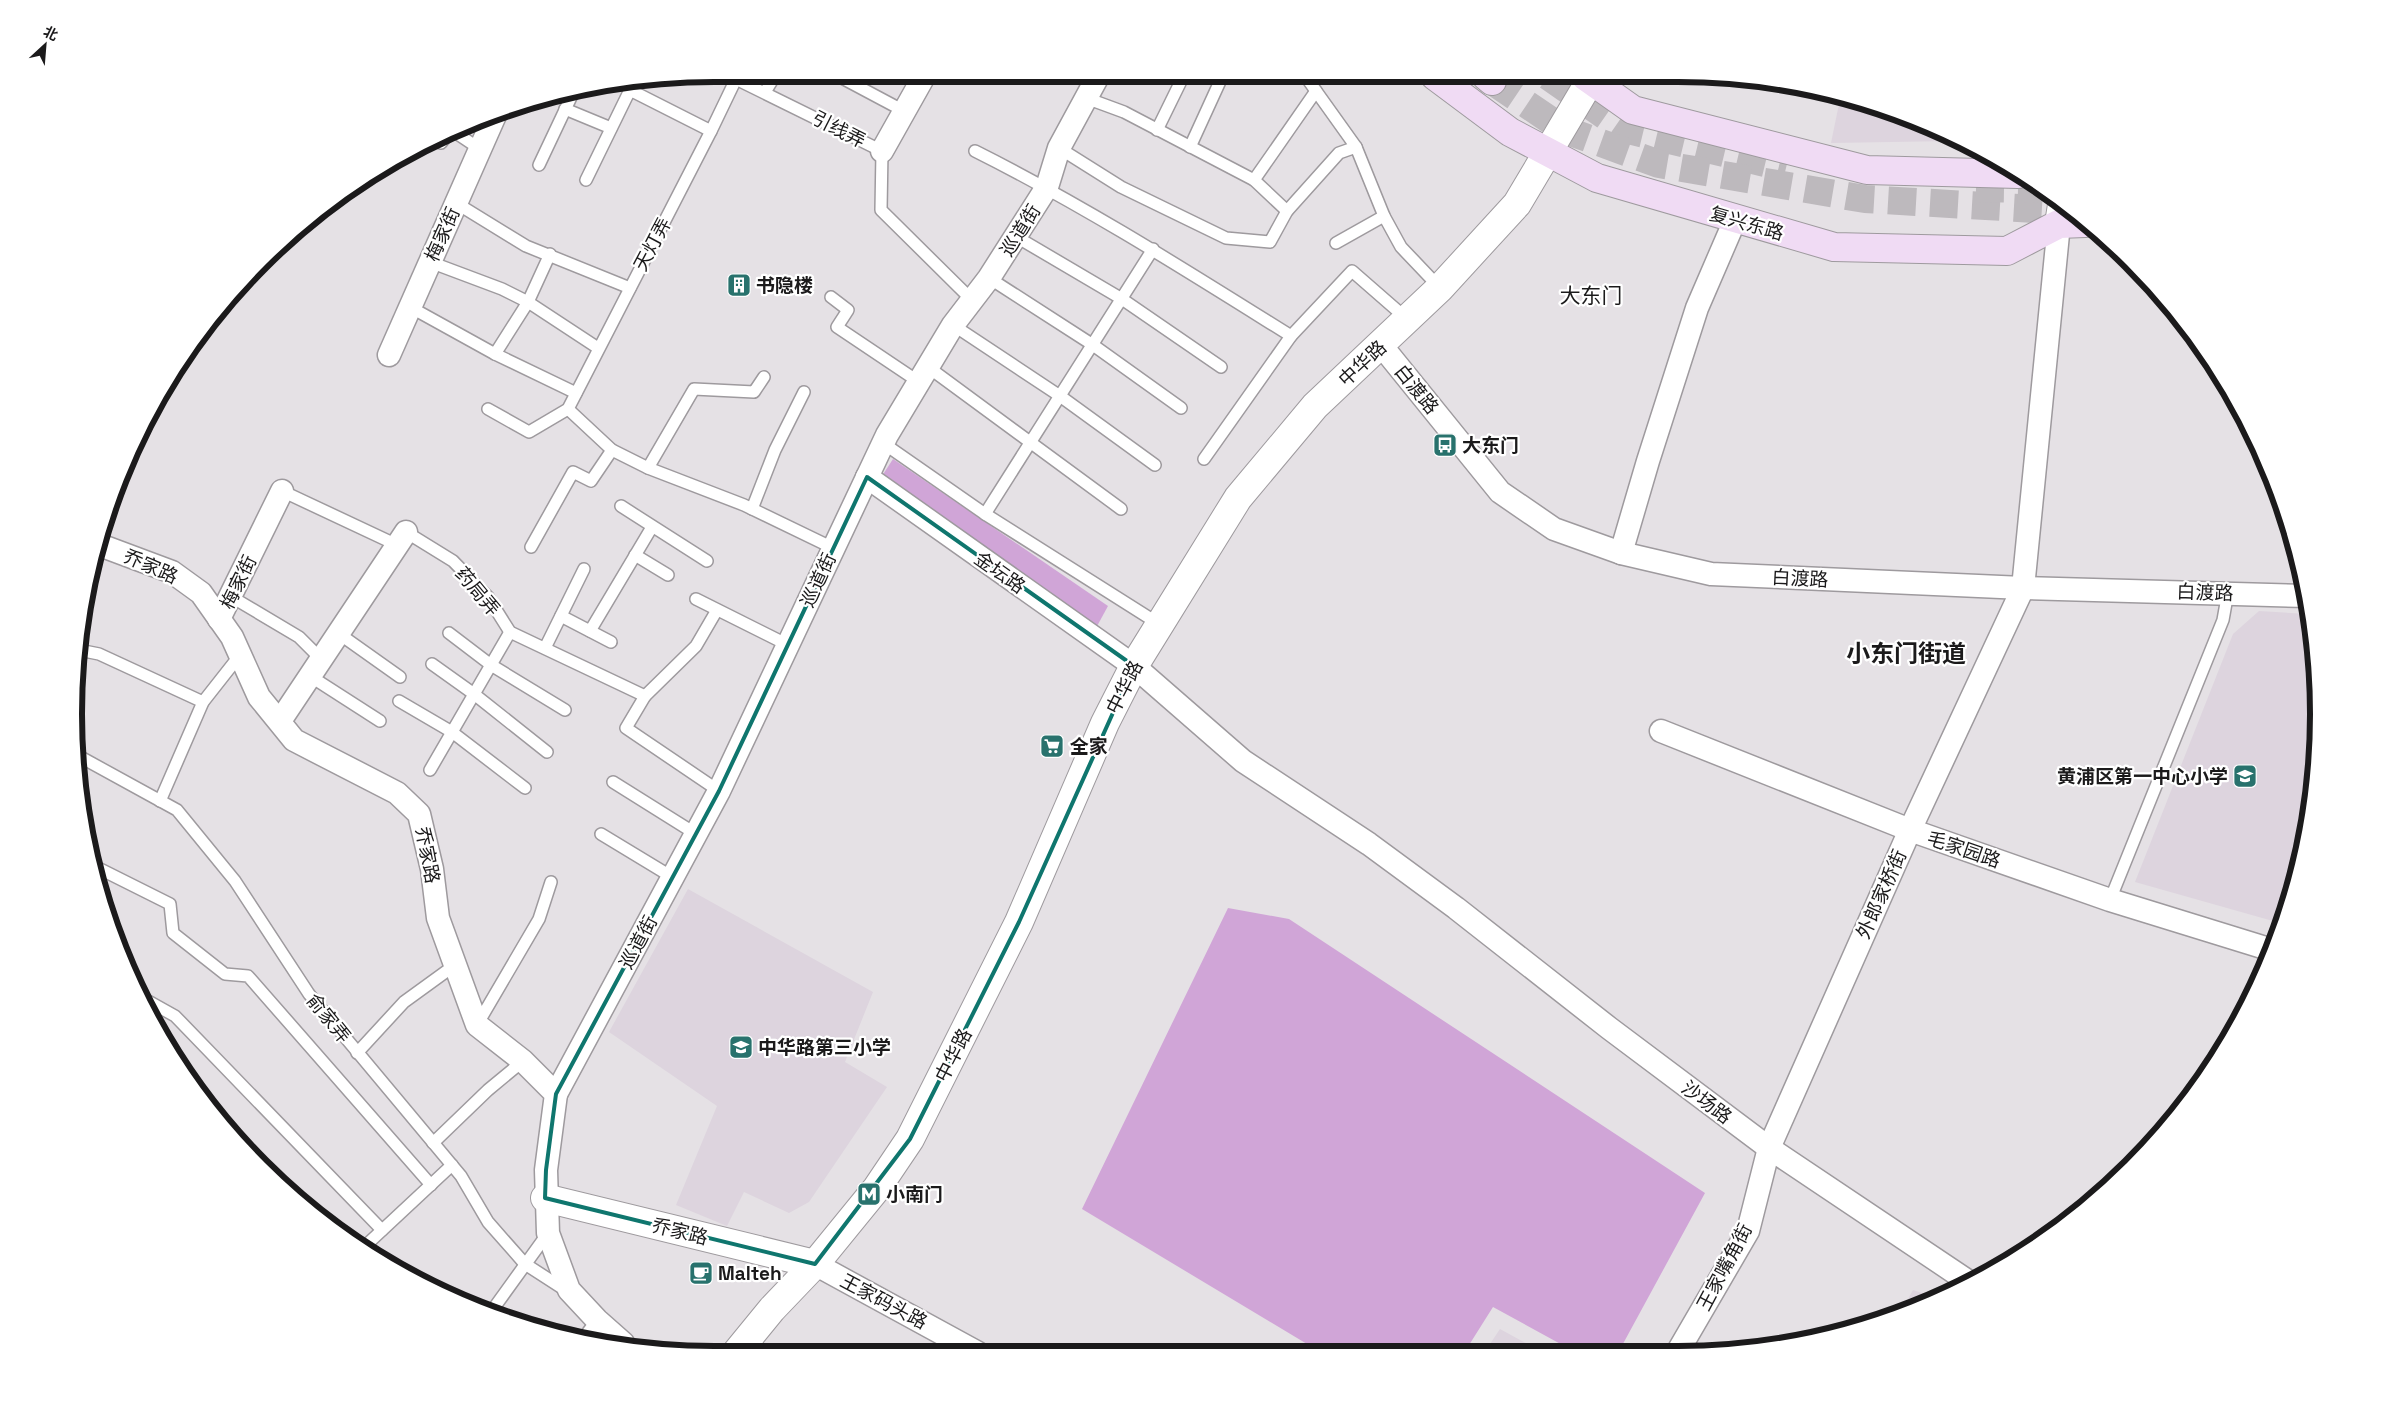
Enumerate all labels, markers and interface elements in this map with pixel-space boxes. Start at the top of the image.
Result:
north arrow [20,20,70,70]
text: 北 [40,22,61,44]
street label: 引线弄 [808,105,870,154]
street label: 巡道街 [995,199,1046,261]
street label: 复兴东路 [1707,201,1787,246]
street label: 梅家街 [419,203,465,265]
street label: 天灯弄 [628,213,677,275]
building icon: 书隐楼 [726,272,752,298]
place label: 书隐楼 [756,273,813,298]
district label: 大东门 [1560,282,1623,309]
street label: 中华路 [1333,335,1392,392]
street label: 白渡路 [1389,359,1444,419]
bus stop icon: 大东门 [1432,432,1458,458]
place label: 大东门 [1462,433,1519,458]
street label: 乔家路 [120,543,182,589]
street label: 金坛路 [969,546,1030,599]
street label: 巡道街 [795,549,842,611]
street label: 梅家街 [215,551,262,613]
street label: 药局弄 [450,561,506,621]
street label: 白渡路 [1771,565,1829,592]
street label: 白渡路 [2176,579,2234,606]
district label: 小东门街道 [1846,638,1966,669]
street label: 中华路 [1100,656,1149,718]
supermarket icon: 全家 [1039,733,1065,759]
place label: 全家 [1070,734,1108,759]
school or university icon: 黄浦区第一中心小学 [2232,763,2258,789]
place label: 黄浦区第一中心小学 [2057,764,2228,789]
street label: 乔家路 [410,825,445,885]
street label: 毛家园路 [1924,825,2004,874]
street label: 外郎家桥街 [1851,846,1912,943]
street label: 巡道街 [614,911,663,973]
street label: 俞家弄 [301,988,356,1048]
street label: 中华路 [929,1024,978,1086]
school or university icon: 中华路第三小学 [728,1034,754,1060]
place label: 中华路第三小学 [758,1035,891,1060]
street label: 沙场路 [1676,1075,1737,1130]
metro station icon: 小南门 [856,1181,882,1207]
place label: 小南门 [886,1182,943,1207]
street label: 乔家路 [649,1212,711,1251]
street label: 王家嘴角街 [1691,1219,1758,1315]
cafe icon: Malteh [688,1260,714,1286]
place label: Malteh [718,1261,782,1286]
street label: 王家码头路 [836,1268,932,1335]

